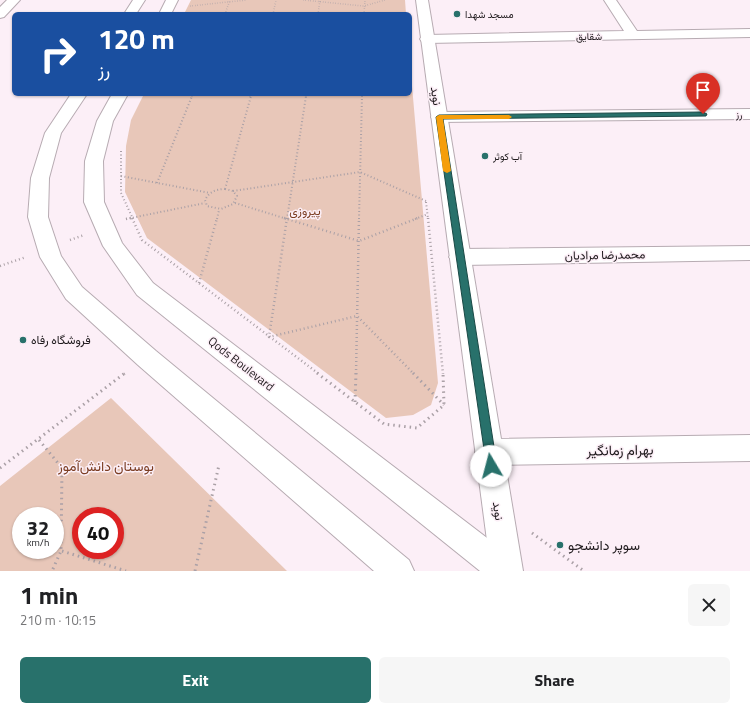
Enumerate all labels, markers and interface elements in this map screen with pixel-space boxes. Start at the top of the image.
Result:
place label: مسجد شهدا [465,7,514,22]
marker: مسجد شهدا [452,9,462,19]
text: 120 m [98,17,175,60]
icon: right [32,28,84,80]
street label: شقایق [576,29,602,44]
text: رز [98,56,110,83]
pin [686,73,720,114]
icon: arrive [692,79,714,101]
street label: نوید [426,85,447,107]
street label: رز [735,107,742,122]
place label: آب کوثر [492,149,523,164]
marker: آب کوثر [480,151,490,161]
park label: پیروزی [289,201,321,220]
street label: محمدرضا مرادیان [565,244,645,265]
place label: فروشگاه رفاه [31,330,91,349]
street label: Qods Boulevard [204,332,279,396]
marker: فروشگاه رفاه [18,335,28,345]
street label: بهرام زمانگیر [585,438,654,461]
position arrow [470,445,512,487]
park label: بوستان دانش‌آموز [57,455,154,476]
street label: نوید [488,500,509,522]
speed limit sign: 40 [72,507,124,559]
text: 32 [27,512,49,543]
place label: سوپر دانشجو [568,534,640,555]
text: km/h [27,535,49,550]
marker: سوپر دانشجو [555,540,565,550]
text: 1 min [20,577,78,613]
button: close [688,584,730,626]
text: 210 m · 10:15 [20,610,96,630]
button: Exit [20,657,371,703]
button: Share [379,657,730,703]

